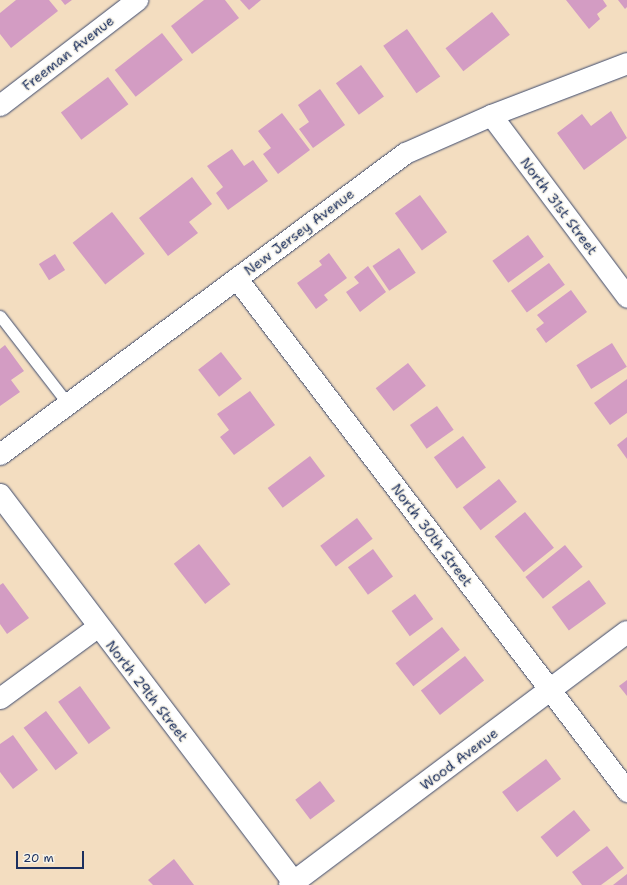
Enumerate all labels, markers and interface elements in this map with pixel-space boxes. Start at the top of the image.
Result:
street label: Freeman Avenue [19,12,117,94]
street label: North 31st Street [517,154,601,258]
street label: New Jersey Avenue [241,185,357,279]
street label: North 30th Street [388,480,476,590]
street label: North 29th Street [102,637,192,745]
street label: Wood Avenue [417,724,501,794]
scale bar [18,843,86,869]
text: 20 m [23,850,54,866]

